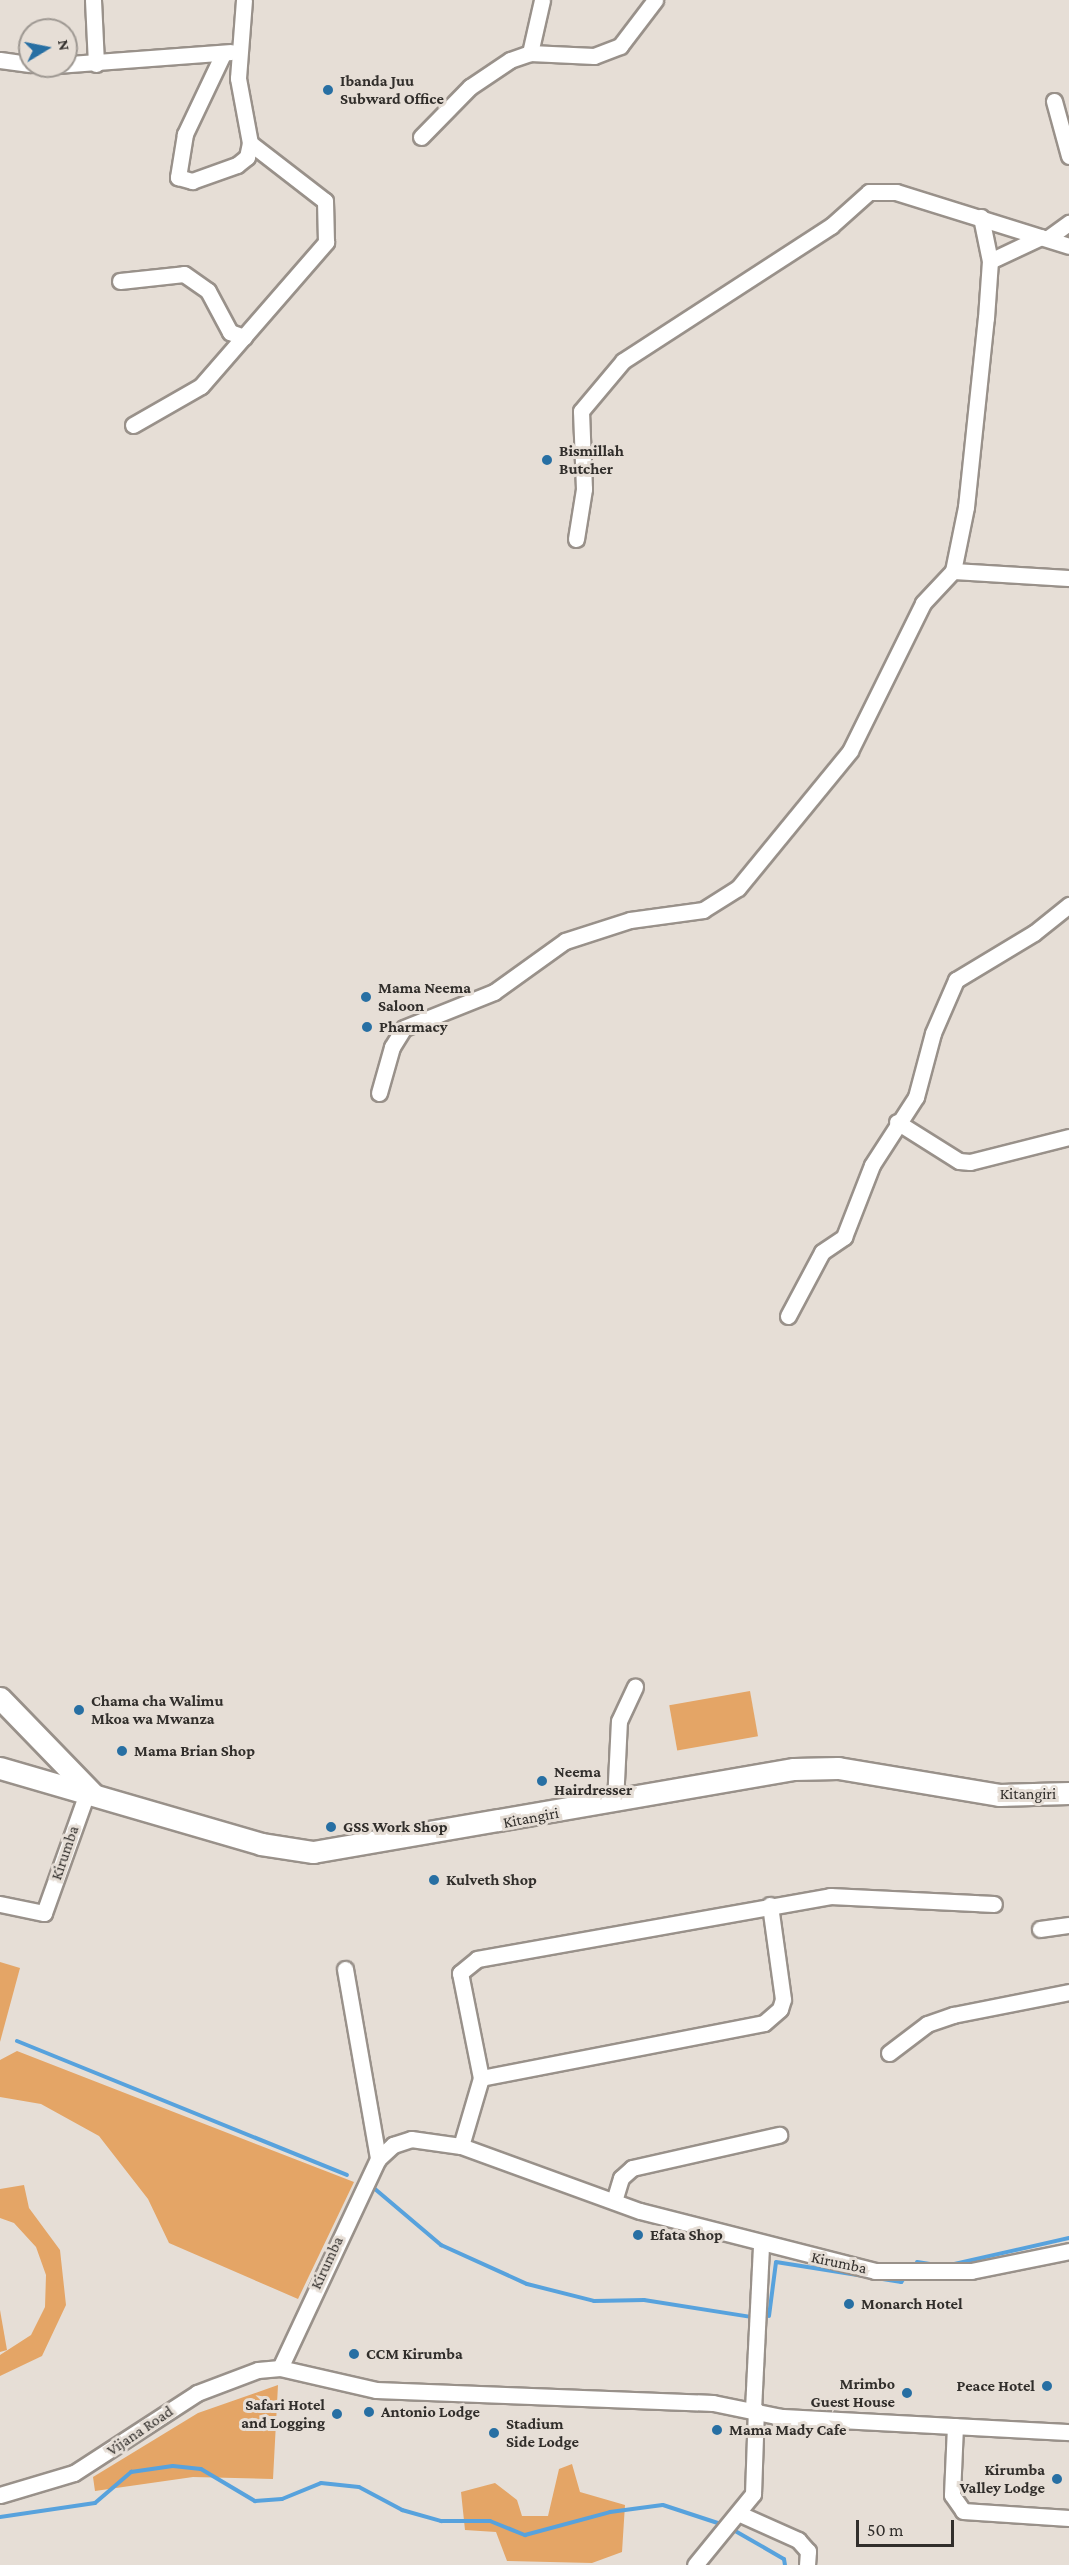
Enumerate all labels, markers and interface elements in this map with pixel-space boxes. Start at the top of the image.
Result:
north arrow [18,18,78,78]
text: N [55,38,74,52]
place label: Ibanda Juu Subward Office [340,71,444,109]
marker: Ibanda Juu Subward Office [321,83,335,97]
place label: Bismillah Butcher [559,441,624,479]
marker: Bismillah Butcher [540,453,554,467]
place label: Mama Neema Saloon [378,978,471,1016]
marker: Mama Neema Saloon [359,990,373,1004]
place label: Pharmacy [379,1017,448,1037]
marker: Pharmacy [360,1020,374,1034]
place label: Chama cha Walimu Mkoa wa Mwanza [91,1691,223,1729]
marker: Chama cha Walimu Mkoa wa Mwanza [72,1703,86,1717]
place label: Mama Brian Shop [134,1741,255,1761]
marker: Mama Brian Shop [115,1744,129,1758]
place label: Neema Hairdresser [554,1762,632,1800]
marker: Neema Hairdresser [535,1774,549,1788]
street label: Kitangiri [1000,1784,1056,1804]
street label: Kitangiri [501,1803,561,1833]
place label: GSS Work Shop [343,1817,447,1837]
marker: GSS Work Shop [324,1820,338,1834]
street label: Kirumba [47,1823,83,1883]
place label: Kulveth Shop [446,1870,537,1890]
marker: Kulveth Shop [427,1873,441,1887]
place label: Efata Shop [650,2225,723,2245]
marker: Efata Shop [631,2228,645,2242]
street label: Kirumba [306,2234,348,2292]
street label: Kirumba [810,2248,868,2278]
place label: Monarch Hotel [861,2294,963,2314]
marker: Monarch Hotel [842,2297,856,2311]
place label: CCM Kirumba [366,2344,463,2364]
marker: CCM Kirumba [347,2347,361,2361]
place label: Mrimbo Guest House [810,2374,895,2412]
place label: Peace Hotel [957,2376,1035,2396]
marker: Peace Hotel [1040,2379,1054,2393]
marker: Mrimbo Guest House [900,2386,914,2400]
place label: Safari Hotel and Logging [241,2395,325,2433]
street label: Vijana Road [103,2402,177,2460]
place label: Antonio Lodge [381,2402,480,2422]
marker: Antonio Lodge [362,2405,376,2419]
marker: Safari Hotel and Logging [330,2407,344,2421]
place label: Stadium Side Lodge [506,2414,579,2452]
place label: Mama Mady Cafe [729,2420,846,2440]
marker: Mama Mady Cafe [710,2423,724,2437]
marker: Stadium Side Lodge [487,2426,501,2440]
place label: Kirumba Valley Lodge [960,2460,1045,2498]
marker: Kirumba Valley Lodge [1050,2472,1064,2486]
scale bar [859,2508,956,2546]
text: 50 m [867,2520,904,2540]

